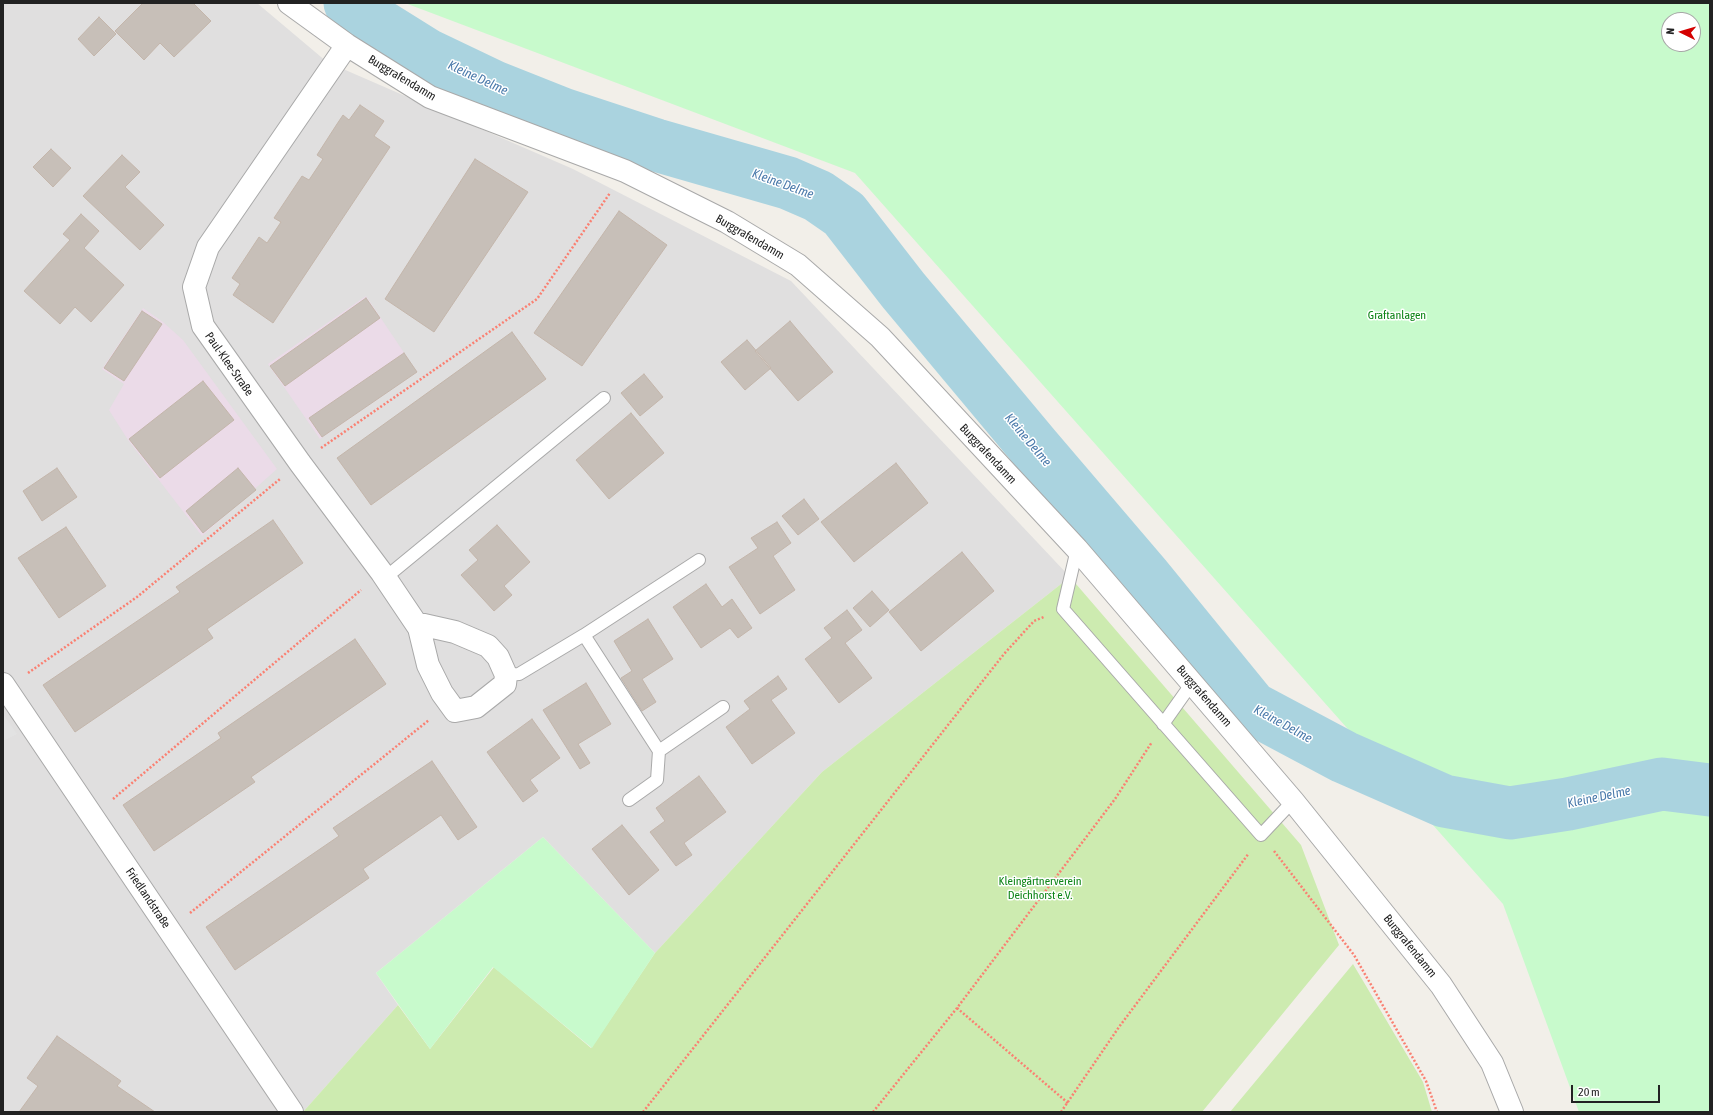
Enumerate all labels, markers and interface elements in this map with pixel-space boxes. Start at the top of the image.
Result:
north arrow [1661,12,1701,52]
text: N [1664,27,1676,35]
street label: Burggrafendamm [365,52,439,104]
water label: Kleine Delme [446,57,510,99]
water label: Kleine Delme [750,166,816,202]
street label: Burggrafendamm [713,212,787,262]
park label: Graftanlagen [1368,308,1426,322]
street label: Paul-Klee-Straße [202,329,256,399]
water label: Kleine Delme [1001,410,1055,470]
street label: Burggrafendamm [957,421,1019,487]
street label: Burggrafendamm [1173,662,1235,730]
water label: Kleine Delme [1251,702,1315,746]
water label: Kleine Delme [1566,783,1632,811]
street label: Friedlandstraße [122,865,174,931]
park label: Kleingärtnerverein Deichhorst e.V. [999,874,1081,902]
street label: Burggrafendamm [1380,912,1440,980]
scale bar [1573,1077,1662,1103]
text: 20 m [1578,1085,1600,1099]

